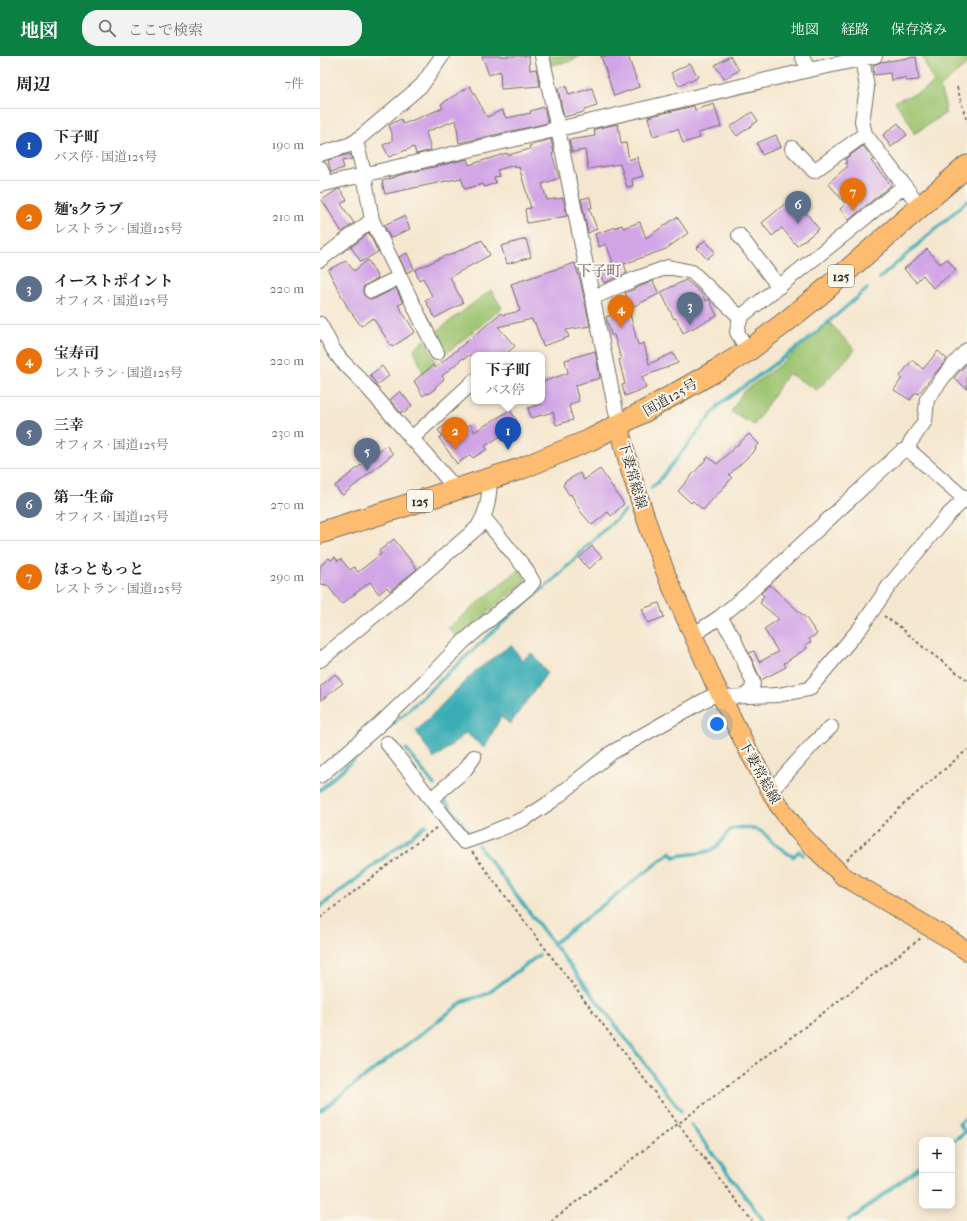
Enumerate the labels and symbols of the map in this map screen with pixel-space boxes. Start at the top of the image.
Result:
pin: 7 [840,178,866,211]
pin: 6 [785,191,811,224]
district label: 下子町 [576,262,622,280]
road number: 125 [828,265,854,287]
pin: 3 [677,292,703,325]
pin: 4 [608,295,634,328]
street label: 国道125号 [640,375,701,420]
pin: 2 [442,417,468,450]
pin: 1 [495,417,521,450]
pin: 5 [354,438,380,471]
street label: 下妻常総線 [615,439,650,511]
road number: 125 [407,490,433,512]
your location [707,714,727,734]
street label: 下妻常総線 [735,738,784,807]

